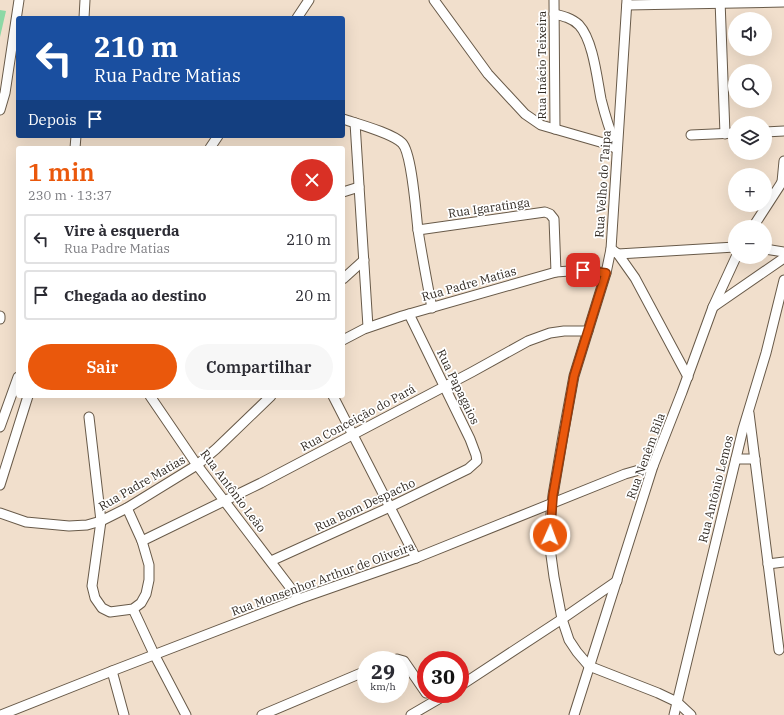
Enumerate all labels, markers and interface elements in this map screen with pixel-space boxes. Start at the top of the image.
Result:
street label: Rua Inácio Teixeira [534,10,549,119]
map controls [728,12,772,264]
button: sound [728,12,772,56]
text: 210 m [94,28,178,65]
icon: left [28,32,80,84]
text: Rua Padre Matias [94,64,241,87]
button: search [728,64,772,108]
icon: arrive [84,108,106,130]
text: Depois [28,110,76,129]
button: layers [728,116,772,160]
street label: Rua Velho do Taipa [591,129,614,238]
text: 1 min [28,156,95,188]
button: close [291,159,333,201]
button: + [728,168,772,212]
text: 230 m · 13:37 [28,187,112,204]
street label: Rua Igaratinga [447,194,531,221]
button: − [728,220,772,264]
text: Vire à esquerda [64,221,180,240]
icon: left [30,228,52,250]
text: 210 m [286,230,331,249]
text: Rua Padre Matias [64,240,170,257]
pin [566,253,600,287]
icon: arrive [572,259,594,281]
street label: Rua Padre Matias [420,263,518,304]
icon: arrive [30,284,52,306]
text: Chegada ao destino [64,286,207,305]
text: 20 m [295,286,331,305]
button: Sair [28,344,177,390]
button: Compartilhar [185,344,333,390]
street label: Rua Papagaios [434,347,483,427]
street label: Rua Conceição do Pará [298,381,418,454]
street label: Rua Nenêm Bila [623,410,668,501]
street label: Rua Antônio Lemos [695,433,736,544]
street label: Rua Antônio Leão [197,446,270,535]
street label: Rua Padre Matias [96,452,188,514]
street label: Rua Bom Despacho [312,475,418,534]
position arrow [529,514,571,556]
street label: Rua Monsenhor Arthur de Oliveira [229,538,417,619]
speed limit sign: 30 [417,651,469,703]
text: 29 [371,658,395,685]
text: km/h [370,680,396,693]

